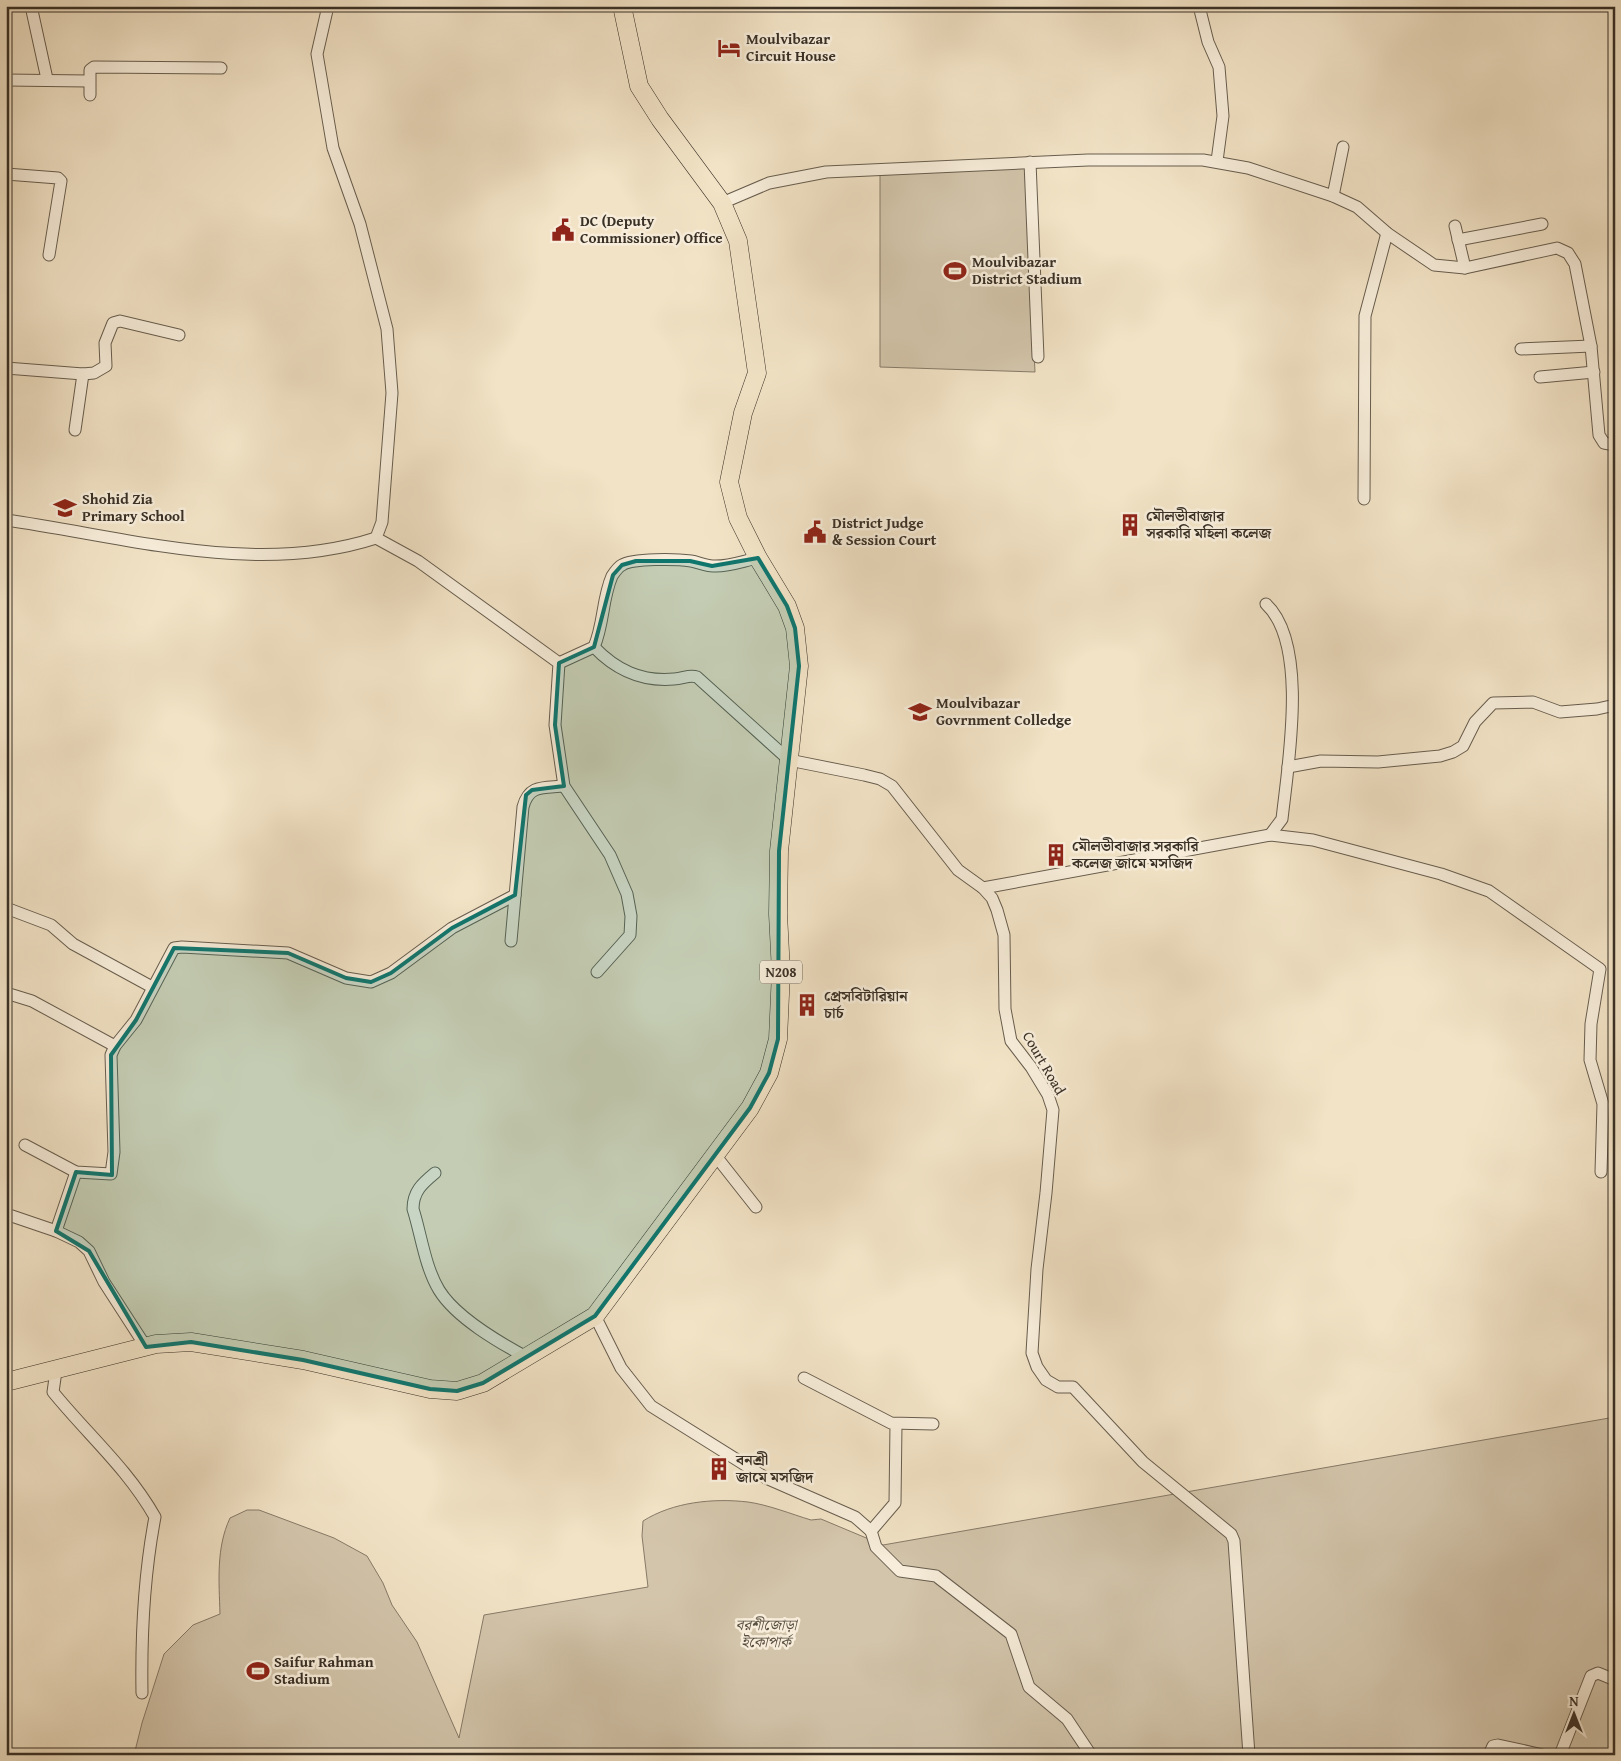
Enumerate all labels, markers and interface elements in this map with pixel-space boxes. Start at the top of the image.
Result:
place label: Moulvibazar Circuit House [746,28,836,66]
hotel icon: Moulvibazar Circuit House [716,35,742,61]
place label: DC (Deputy Commissioner) Office [580,210,723,248]
public building icon: DC (Deputy Commissioner) Office [550,217,576,243]
place label: Moulvibazar District Stadium [972,251,1082,289]
sports icon: Moulvibazar District Stadium [942,258,968,284]
place label: Shohid Zia Primary School [82,488,185,526]
school or university icon: Shohid Zia Primary School [52,495,78,521]
place label: মৌলভীবাজার সরকারি মহিলা কলেজ [1145,505,1272,543]
place label: District Judge & Session Court [832,512,937,550]
building icon: মৌলভীবাজার সরকারি মহিলা কলেজ [1117,512,1143,538]
public building icon: District Judge & Session Court [802,519,828,545]
place label: Moulvibazar Govrnment Colledge [936,692,1071,730]
school or university icon: Moulvibazar Govrnment Colledge [907,699,933,725]
place label: মৌলভীবাজার সরকারি কলেজ জামে মসজিদ [1071,835,1200,873]
building icon: মৌলভীবাজার সরকারি কলেজ জামে মসজিদ [1043,842,1069,868]
road number: N208 [760,960,802,984]
place label: প্রেসবিটারিয়ান চার্চ [823,985,909,1023]
building icon: প্রেসবিটারিয়ান চার্চ [794,992,820,1018]
street label: Court Road [1018,1027,1071,1098]
place label: বনশ্রী জামে মসজিদ [735,1449,814,1487]
building icon: বনশ্রী জামে মসজিদ [706,1456,732,1482]
park label: বরশীজোড়া ইকোপার্ক [736,1614,799,1652]
place label: Saifur Rahman Stadium [274,1651,374,1689]
sports icon: Saifur Rahman Stadium [245,1658,271,1684]
north arrow [1548,1688,1598,1738]
text: N [1569,1691,1579,1711]

